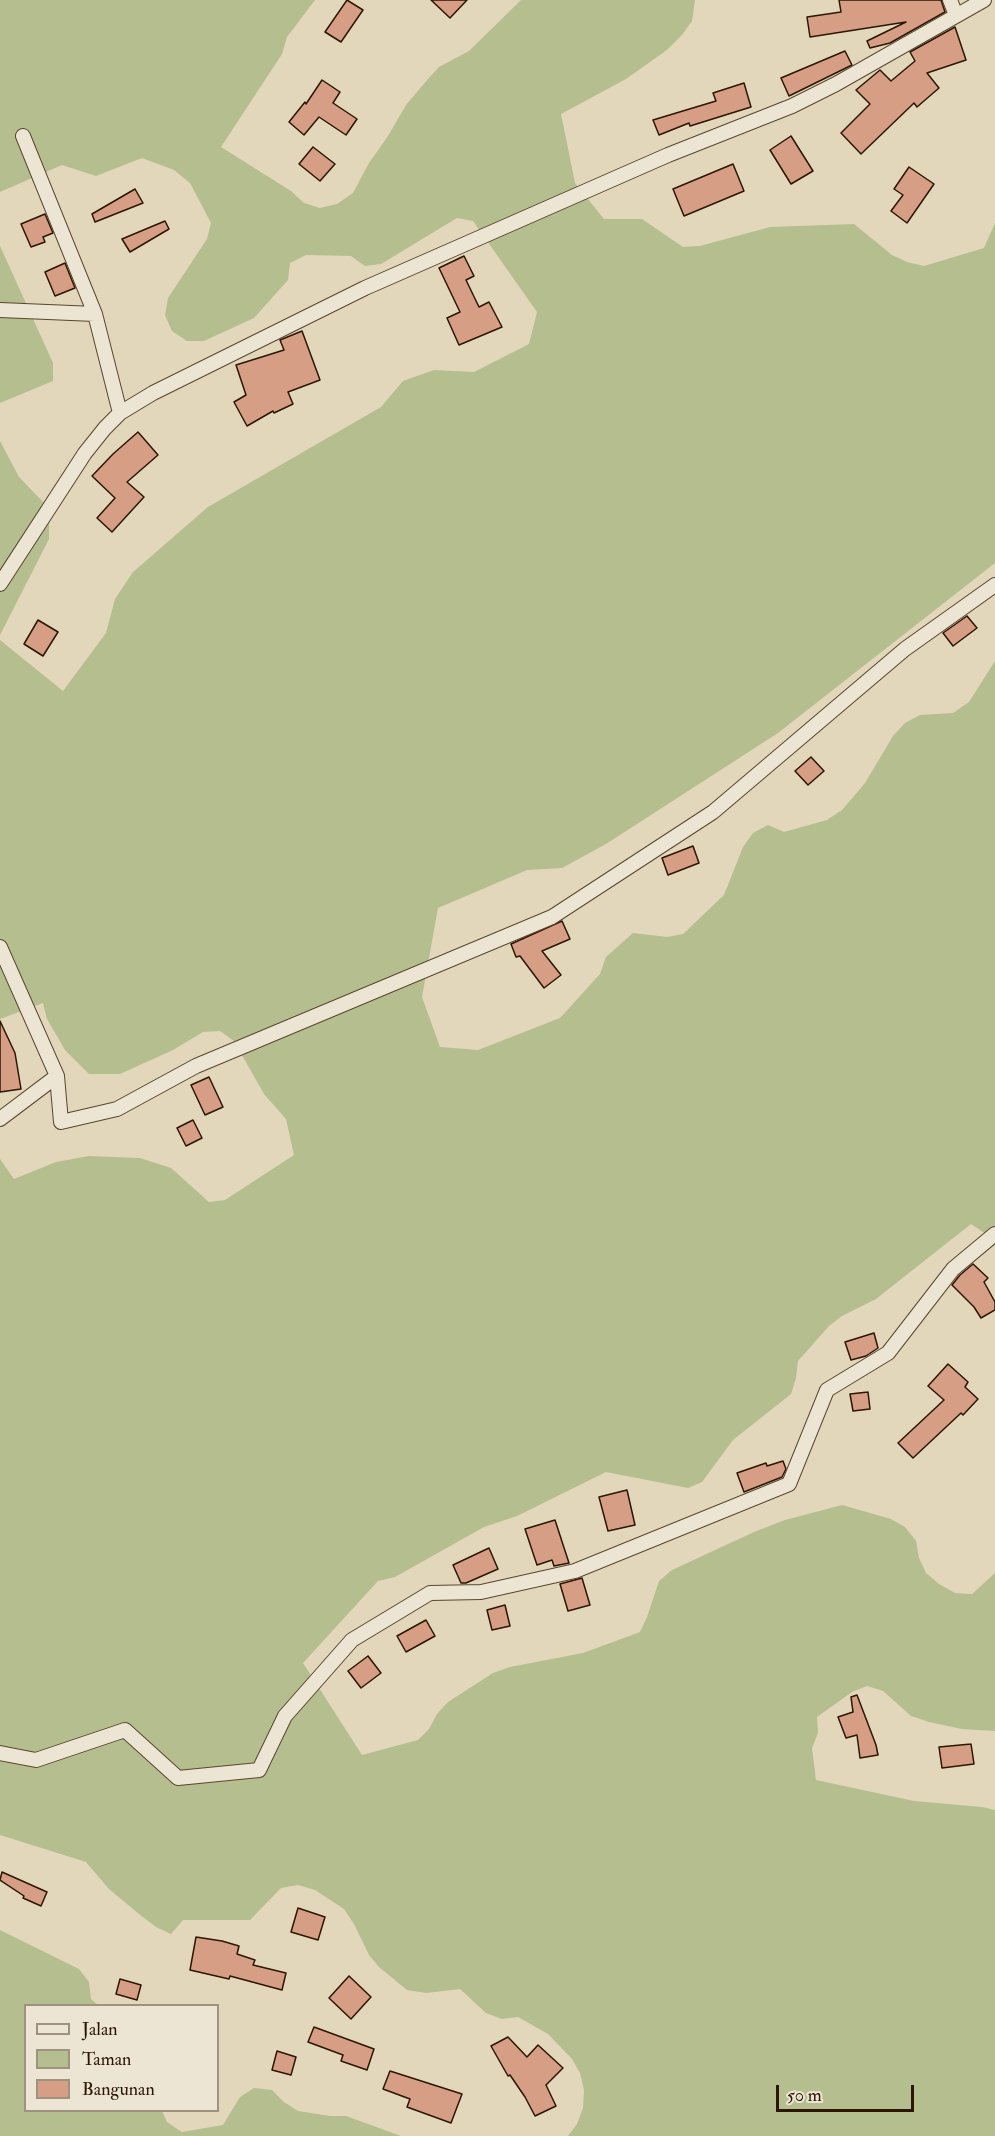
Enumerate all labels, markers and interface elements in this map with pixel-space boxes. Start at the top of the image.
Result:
legend [24,2004,219,2112]
text: Jalan [82,2018,118,2041]
text: Taman [82,2048,131,2071]
scale bar [779,2073,917,2111]
text: Bangunan [82,2078,155,2101]
text: 50 m [787,2084,822,2107]

